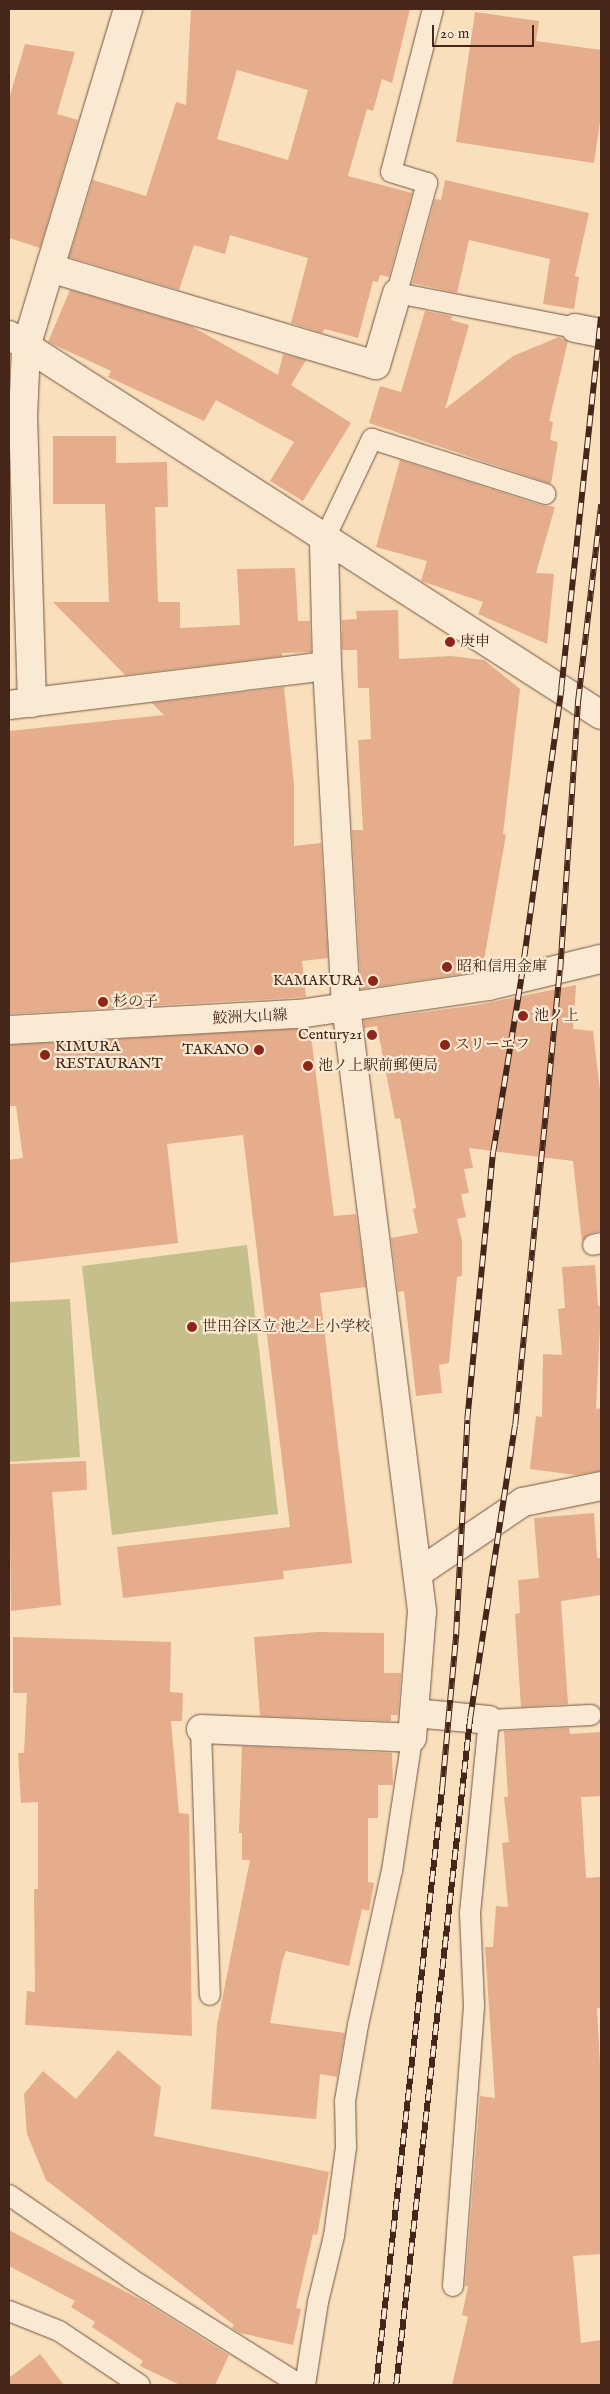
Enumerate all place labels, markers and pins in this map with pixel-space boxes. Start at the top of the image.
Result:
place label: 庚申 [460,633,490,651]
marker: 庚申 [444,636,456,648]
place label: 昭和信用金庫 [457,958,547,976]
marker: 昭和信用金庫 [441,961,453,973]
place label: KAMAKURA [273,972,363,990]
marker: KAMAKURA [367,975,379,987]
place label: 杉の子 [113,993,158,1011]
marker: 杉の子 [97,996,109,1008]
place label: 池ノ上 [534,1007,579,1025]
marker: 池ノ上 [516,1009,530,1023]
place label: Century21 [298,1026,362,1044]
marker: Century21 [366,1029,378,1041]
place label: スリーエフ [455,1036,530,1054]
place label: KIMURA RESTAURANT [55,1037,163,1072]
marker: スリーエフ [439,1039,451,1051]
place label: TAKANO [182,1041,249,1059]
marker: TAKANO [253,1044,265,1056]
marker: KIMURA RESTAURANT [39,1049,51,1061]
place label: 池ノ上駅前郵便局 [318,1057,438,1075]
marker: 池ノ上駅前郵便局 [302,1060,314,1072]
place label: 世田谷区立 池之上小学校 [202,1318,370,1336]
marker: 世田谷区立 池之上小学校 [186,1321,198,1333]

